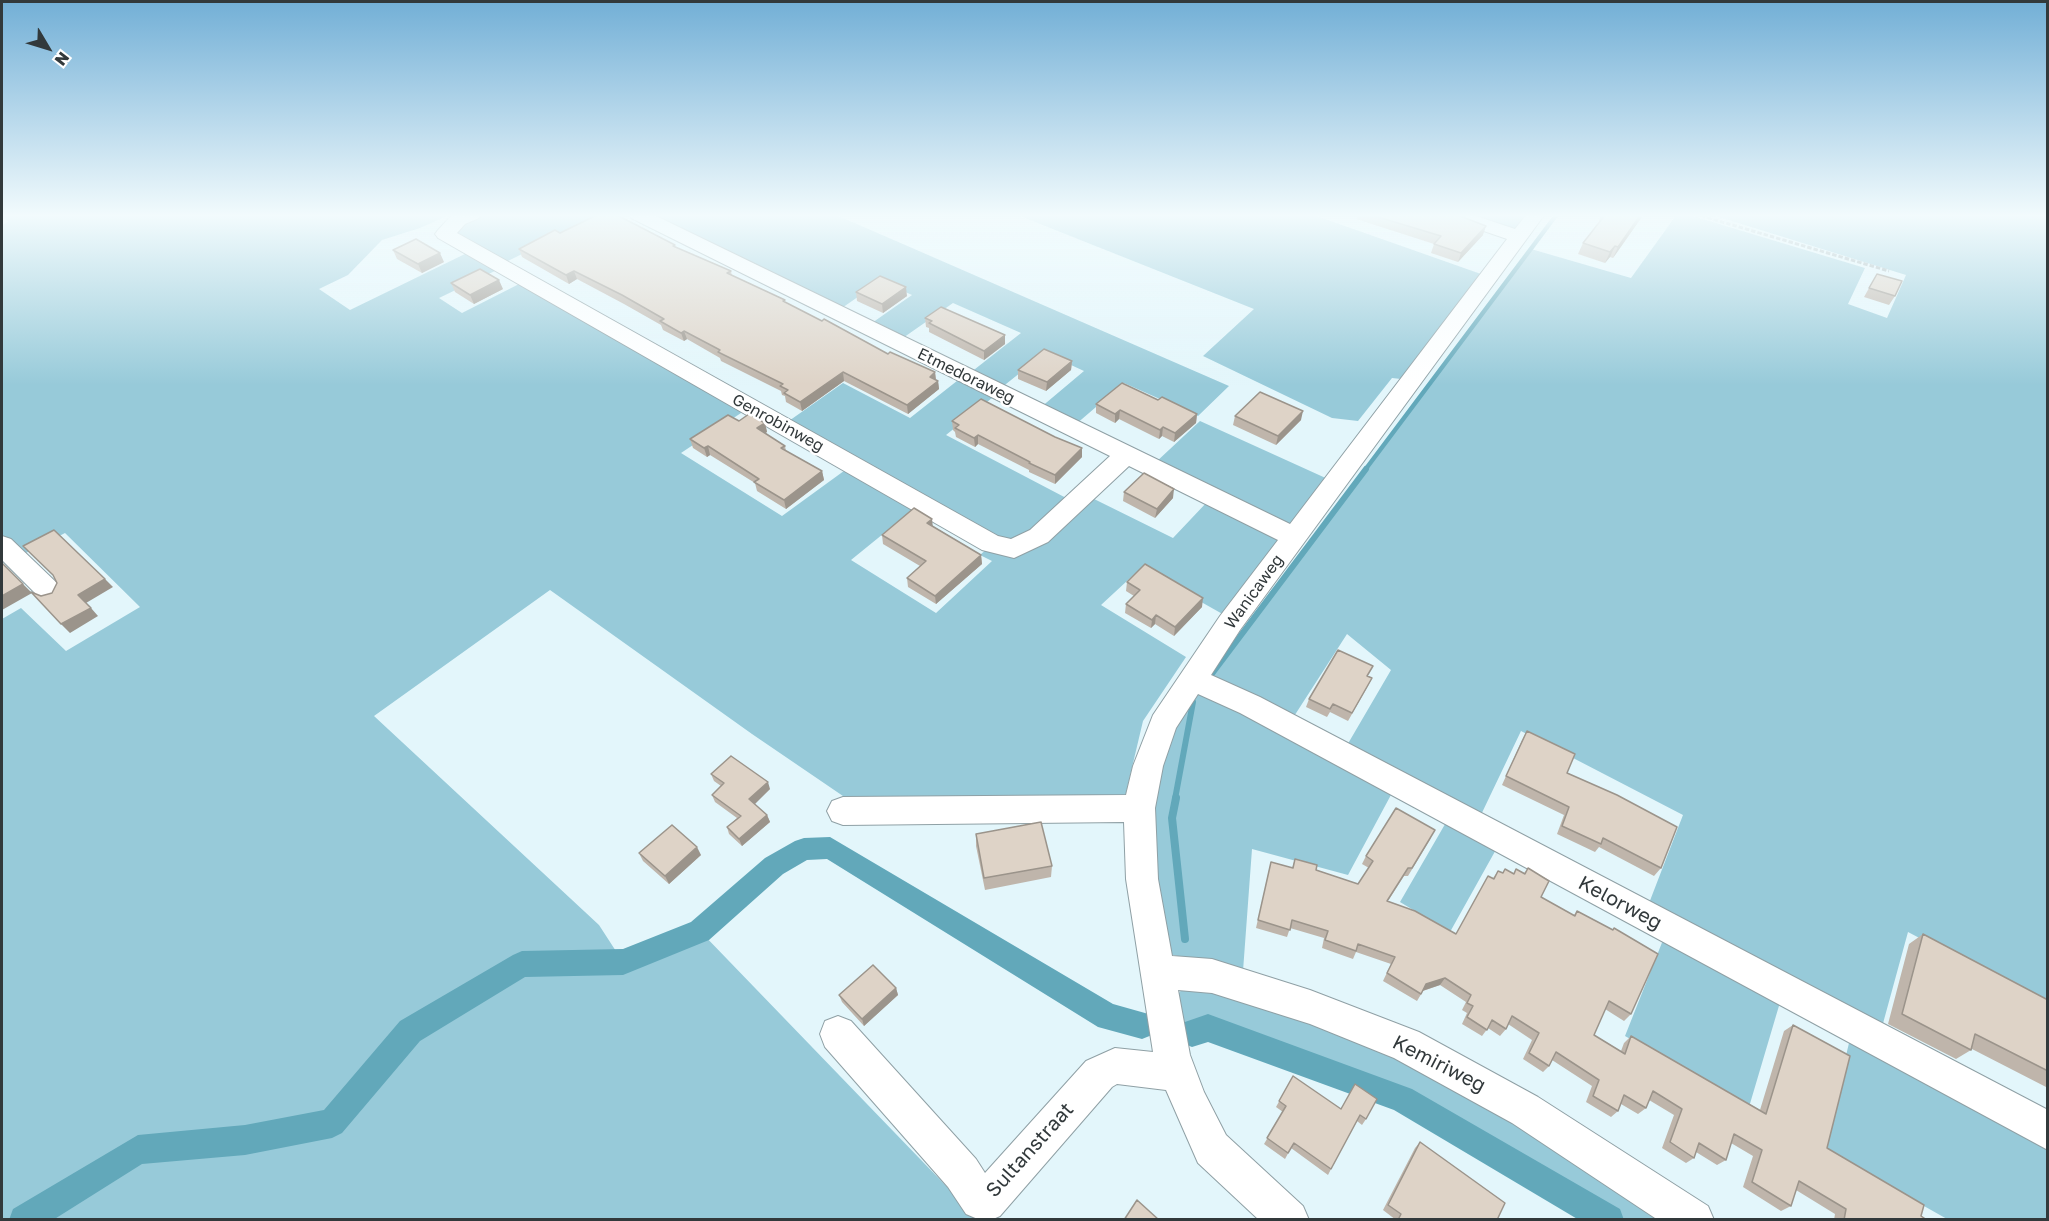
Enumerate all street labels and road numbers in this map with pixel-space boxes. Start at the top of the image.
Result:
street label: Etmedoraweg [914,344,1018,408]
street label: Genrobinweg [729,390,827,456]
street label: Wanicaweg [1221,551,1287,633]
street label: Kelorweg [1574,871,1666,935]
street label: Kemiriweg [1389,1030,1489,1098]
street label: Sultanstraat [981,1098,1079,1202]

